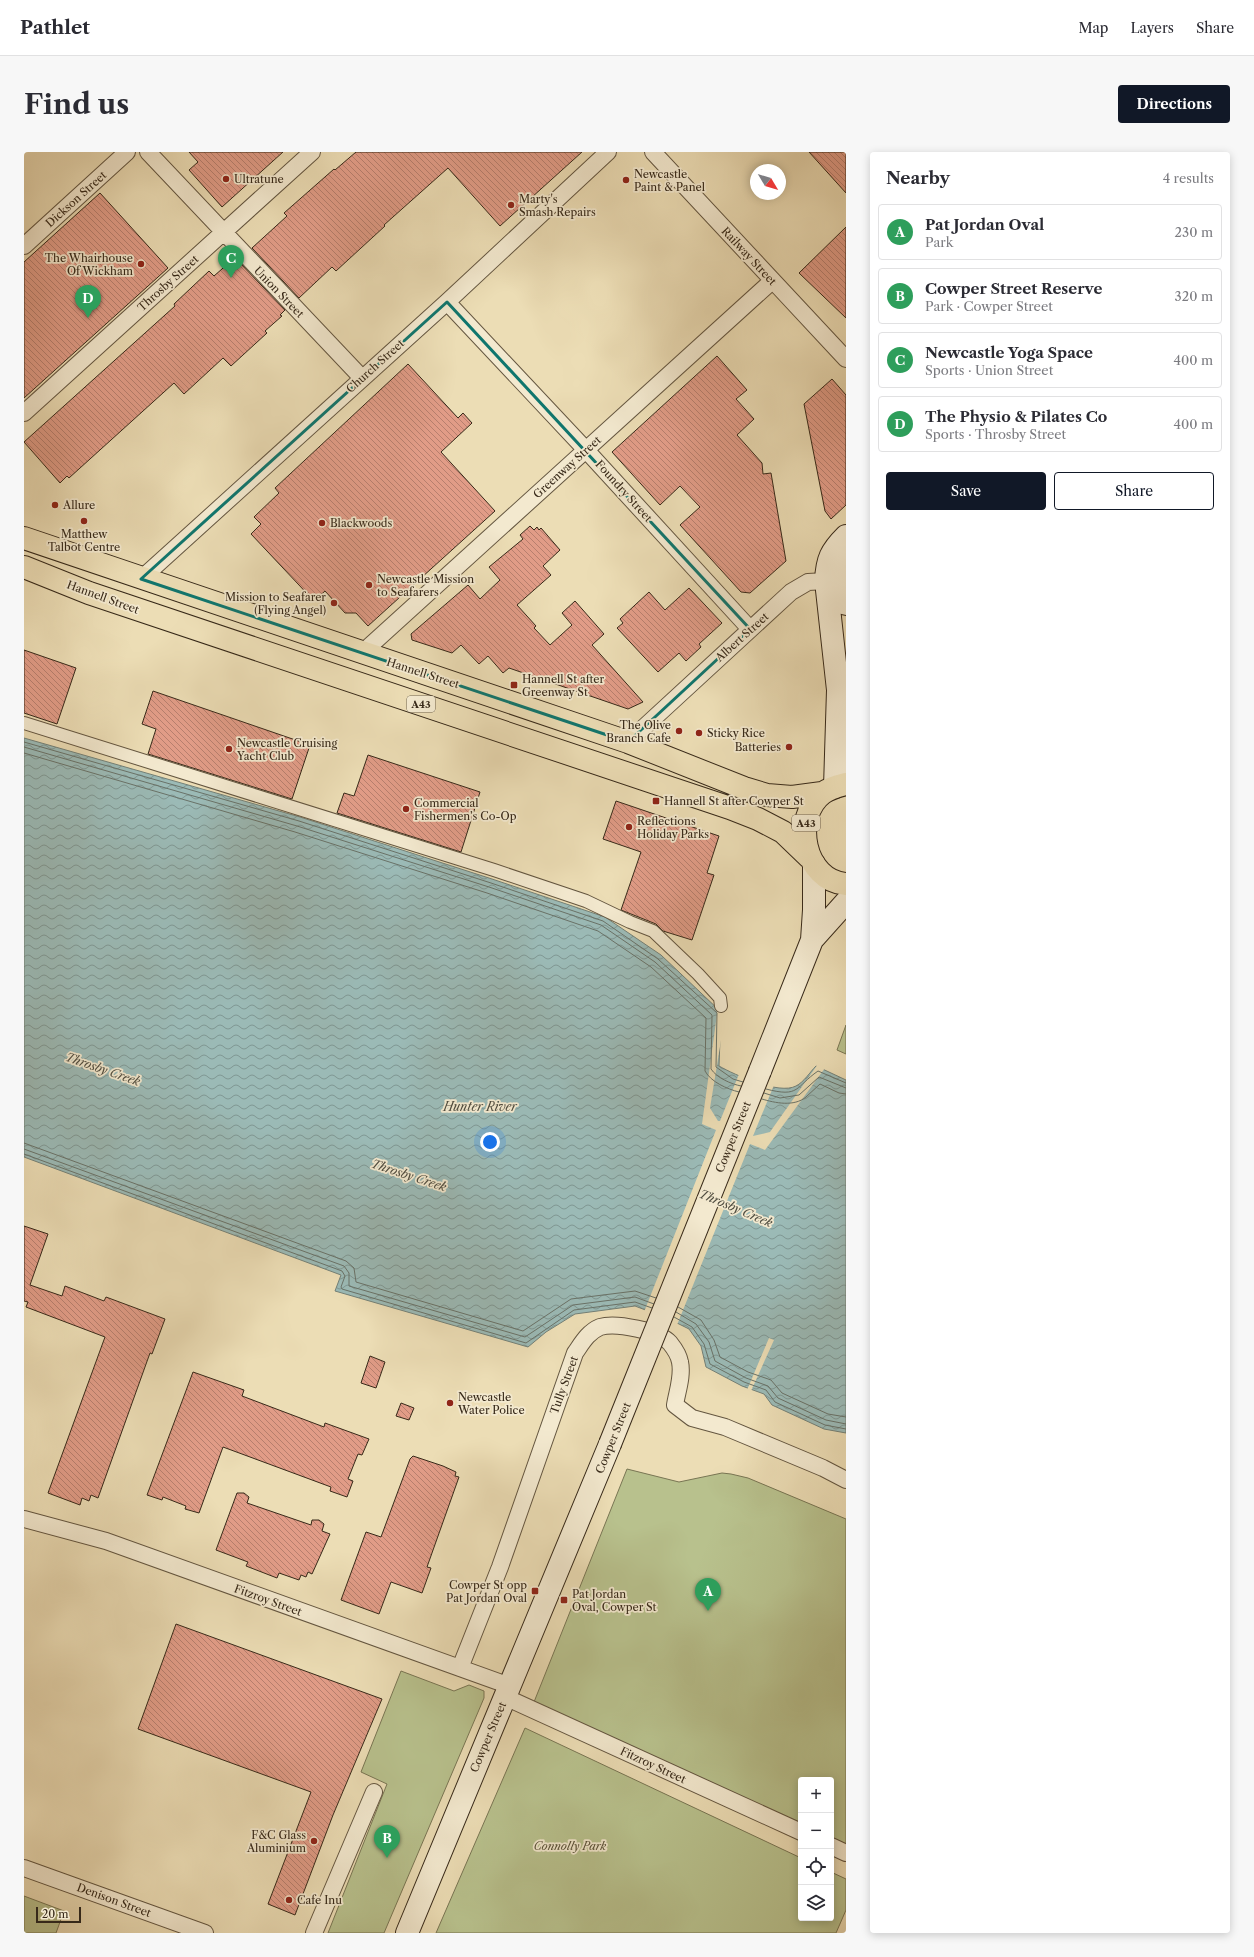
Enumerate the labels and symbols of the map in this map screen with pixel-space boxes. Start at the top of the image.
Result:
north arrow [750,164,786,200]
place label: Newcastle Paint & Panel [634,167,706,194]
street label: Dickson Street [43,168,109,230]
place label: Ultratune [234,172,284,186]
marker: Ultratune [221,174,231,184]
marker: Newcastle Paint & Panel [621,175,631,185]
place label: Marty's Smash Repairs [519,192,596,219]
marker: Marty's Smash Repairs [506,200,516,210]
street label: Railway Street [718,224,780,288]
pin: C [218,245,244,278]
place label: The Whairhouse Of Wickham [45,251,134,278]
street label: Throsby Street [135,252,202,314]
marker: The Whairhouse Of Wickham [136,259,146,269]
street label: Union Street [251,263,307,321]
pin: D [75,285,101,318]
street label: Church Street [343,336,407,396]
street label: Greenway Street [530,433,604,501]
street label: Foundry Street [593,457,655,525]
place label: Allure [62,498,95,512]
marker: Allure [50,500,60,510]
marker: Matthew Talbot Centre [79,516,89,526]
place label: Blackwoods [330,516,393,530]
marker: Blackwoods [317,518,327,528]
place label: Matthew Talbot Centre [48,527,120,554]
place label: Newcastle Mission to Seafarers [377,572,474,599]
street label: Hannell Street [65,577,141,617]
marker: Newcastle Mission to Seafarers [364,580,374,590]
place label: Mission to Seafarer (Flying Angel) [225,590,326,617]
marker: Mission to Seafarer (Flying Angel) [329,598,339,608]
street label: Albert Street [712,609,772,665]
street label: Hannell Street [385,655,461,691]
place label: Hannell St after Greenway St [522,672,605,699]
marker: Hannell St after Greenway St [509,680,519,690]
road number: A43 [407,696,435,712]
place label: The Olive Branch Cafe [606,718,671,745]
marker: The Olive Branch Cafe [674,726,684,736]
place label: Sticky Rice [707,726,765,740]
marker: Sticky Rice [694,728,704,738]
place label: Newcastle Cruising Yacht Club [236,736,337,763]
place label: Batteries [735,740,781,754]
marker: Batteries [784,742,794,752]
marker: Newcastle Cruising Yacht Club [224,744,234,754]
place label: Hannell St after Cowper St [664,794,804,808]
place label: Commercial Fishermen’s Co-Op [414,796,517,823]
marker: Hannell St after Cowper St [651,796,661,806]
marker: Commercial Fishermen’s Co-Op [401,804,411,814]
place label: Reflections Holiday Parks [637,814,709,841]
road number: A43 [792,815,820,831]
marker: Reflections Holiday Parks [624,822,634,832]
water label: Throsby Creek [64,1049,143,1089]
water label: Hunter River [442,1099,518,1114]
street label: Cowper Street [712,1099,754,1175]
your location [480,1132,500,1152]
water label: Throsby Creek [370,1156,449,1194]
water label: Throsby Creek [697,1186,776,1230]
street label: Tully Street [547,1354,581,1416]
place label: Newcastle Water Police [457,1390,525,1417]
marker: Newcastle Water Police [445,1398,455,1408]
street label: Cowper Street [592,1400,634,1476]
place label: Cowper St opp Pat Jordan Oval [446,1578,528,1605]
pin: A [695,1578,721,1611]
street label: Fitzroy Street [232,1581,304,1619]
marker: Cowper St opp Pat Jordan Oval [530,1586,540,1596]
place label: Pat Jordan Oval, Cowper St [572,1587,657,1614]
marker: Pat Jordan Oval, Cowper St [559,1595,569,1605]
street label: Cowper Street [467,1699,509,1774]
street label: Fitzroy Street [618,1744,688,1786]
pin: B [374,1825,400,1858]
place label: F&C Glass Aluminium [246,1828,307,1855]
marker: F&C Glass Aluminium [309,1836,319,1846]
park label: Connolly Park [534,1839,607,1853]
street label: Denison Street [75,1880,153,1920]
place label: Cafe Inu [297,1893,342,1907]
marker: Cafe Inu [284,1895,294,1905]
scale bar [36,1905,81,1924]

